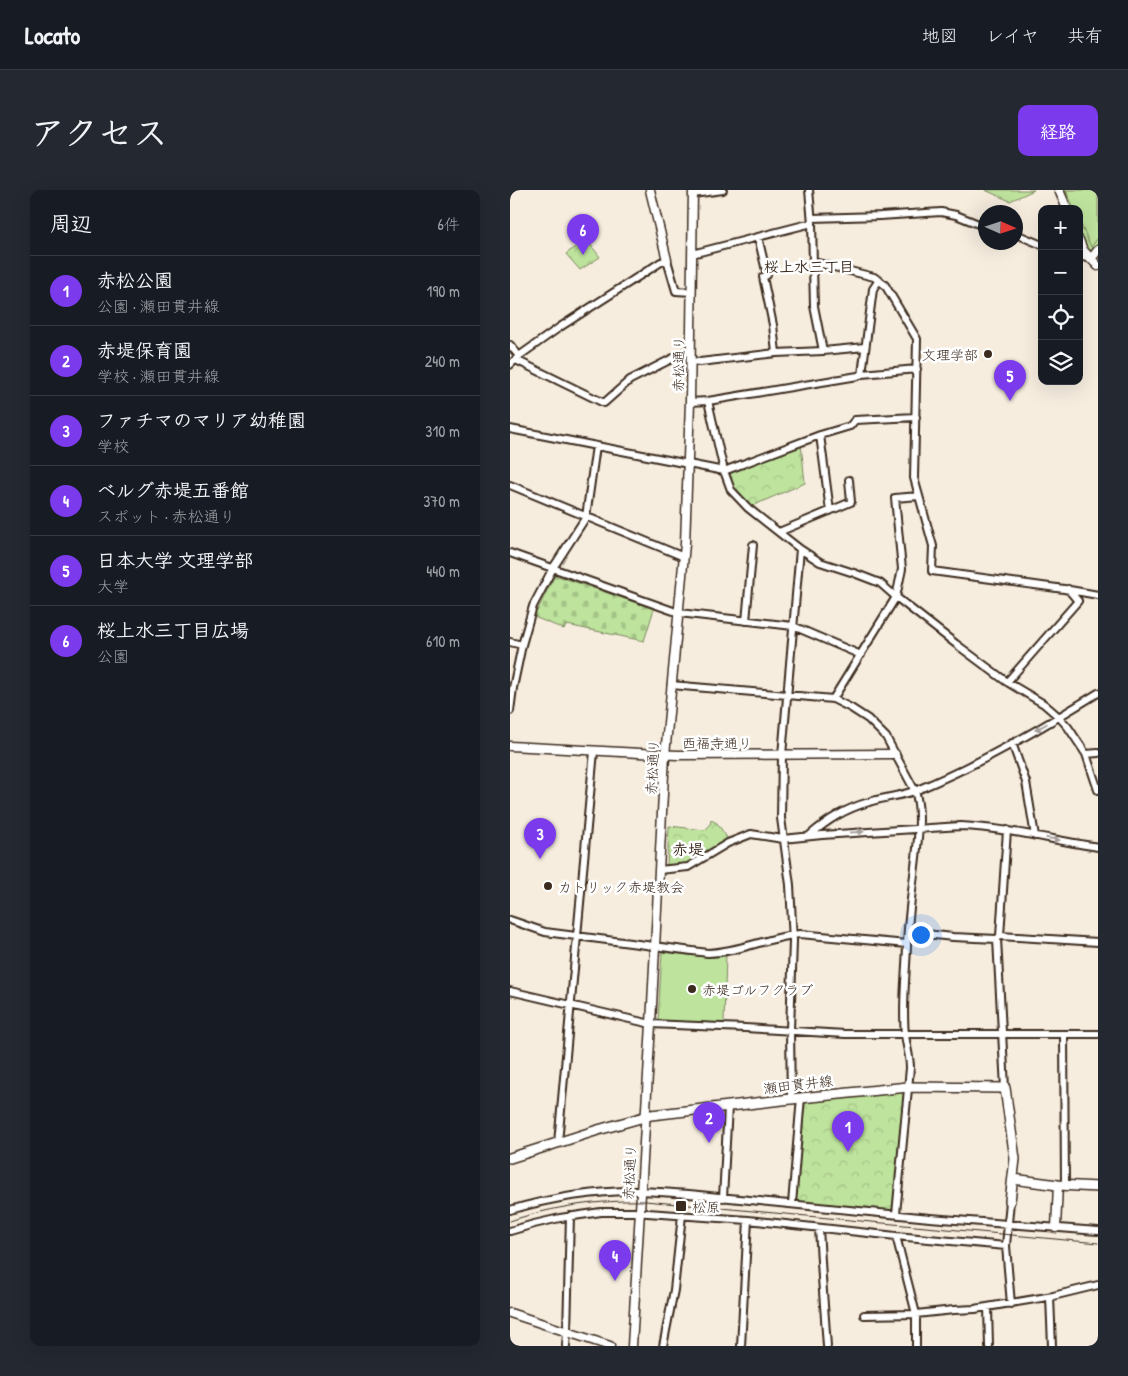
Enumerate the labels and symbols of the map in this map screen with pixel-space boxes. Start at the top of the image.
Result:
north arrow [978,205,1023,250]
pin: 6 [567,214,599,255]
district label: 桜上水三丁目 [764,256,854,277]
street label: 赤松通り [668,336,688,392]
place label: 文理学部 [922,345,978,364]
marker: 文理学部 [982,348,994,360]
pin: 5 [994,360,1026,401]
one-way arrow [1034,723,1049,731]
street label: 西福寺通り [682,733,752,752]
street label: 赤松通り [641,739,663,795]
pin: 3 [524,818,556,859]
one-way arrow [849,828,865,836]
one-way arrow [1046,836,1062,844]
district label: 赤堤 [672,838,704,860]
place label: カトリック赤堤教会 [558,877,684,896]
marker: カトリック赤堤教会 [542,880,554,892]
your location [908,922,934,948]
place label: 赤堤ゴルフクラブ [702,980,813,999]
marker: 赤堤ゴルフクラブ [686,983,698,995]
street label: 瀬田貫井線 [762,1070,834,1098]
pin: 2 [693,1102,725,1143]
pin: 1 [832,1111,864,1152]
street label: 赤松通り [618,1144,640,1200]
place label: 松原 [692,1197,720,1216]
marker: 松原 [674,1199,688,1213]
pin: 4 [599,1240,631,1281]

